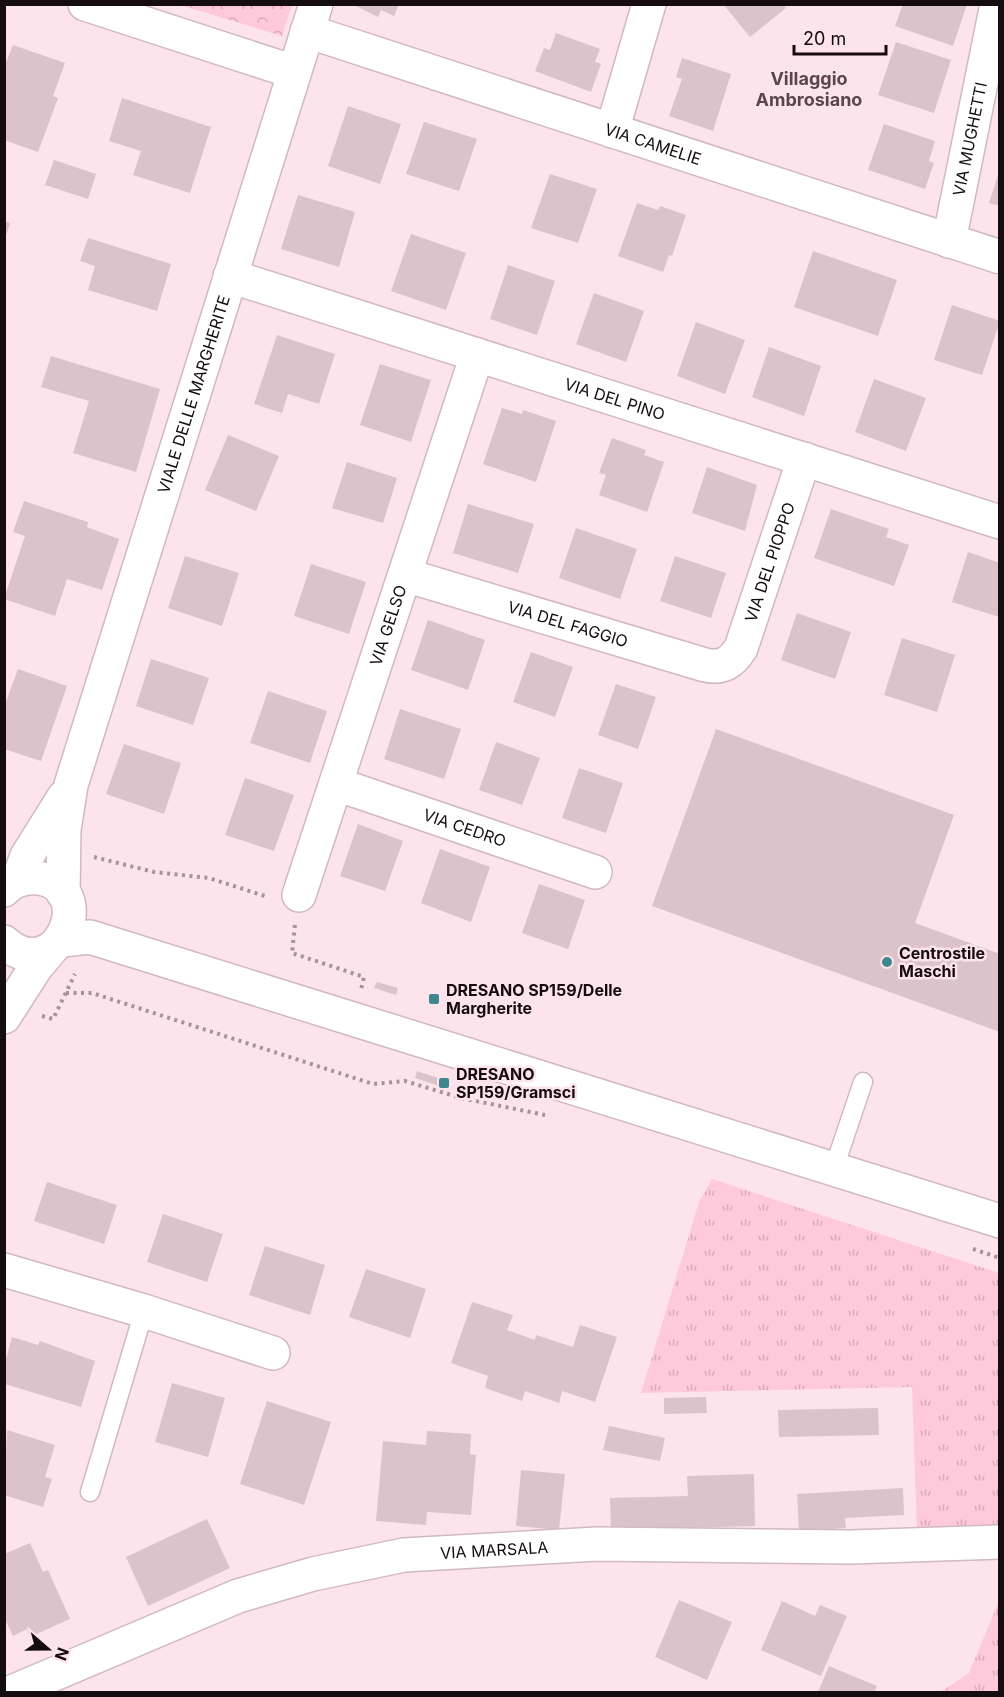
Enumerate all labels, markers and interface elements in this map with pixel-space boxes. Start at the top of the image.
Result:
scale bar [794,18,886,56]
text: 20 m [803,28,846,49]
district label: Villaggio Ambrosiano [756,68,862,110]
street label: VIA MUGHETTI [948,80,991,198]
street label: VIA CAMELIE [602,119,704,169]
street label: VIALE DELLE MARGHERITE [153,293,234,496]
street label: VIA DEL PINO [562,374,668,424]
street label: VIA DEL PIOPPO [740,500,799,625]
street label: VIA GELSO [365,582,411,668]
street label: VIA DEL FAGGIO [505,596,630,651]
street label: VIA CEDRO [421,804,509,851]
place label: Centrostile Maschi [899,943,985,981]
marker: Centrostile Maschi [880,955,894,969]
place label: DRESANO SP159/Delle Margherite [446,980,622,1018]
marker: DRESANO SP159/Delle Margherite [427,992,441,1006]
place label: DRESANO SP159/Gramsci [456,1064,575,1102]
marker: DRESANO SP159/Gramsci [437,1076,451,1090]
street label: VIA MARSALA [440,1537,549,1563]
north arrow [18,1619,78,1679]
text: N [51,1645,74,1663]

